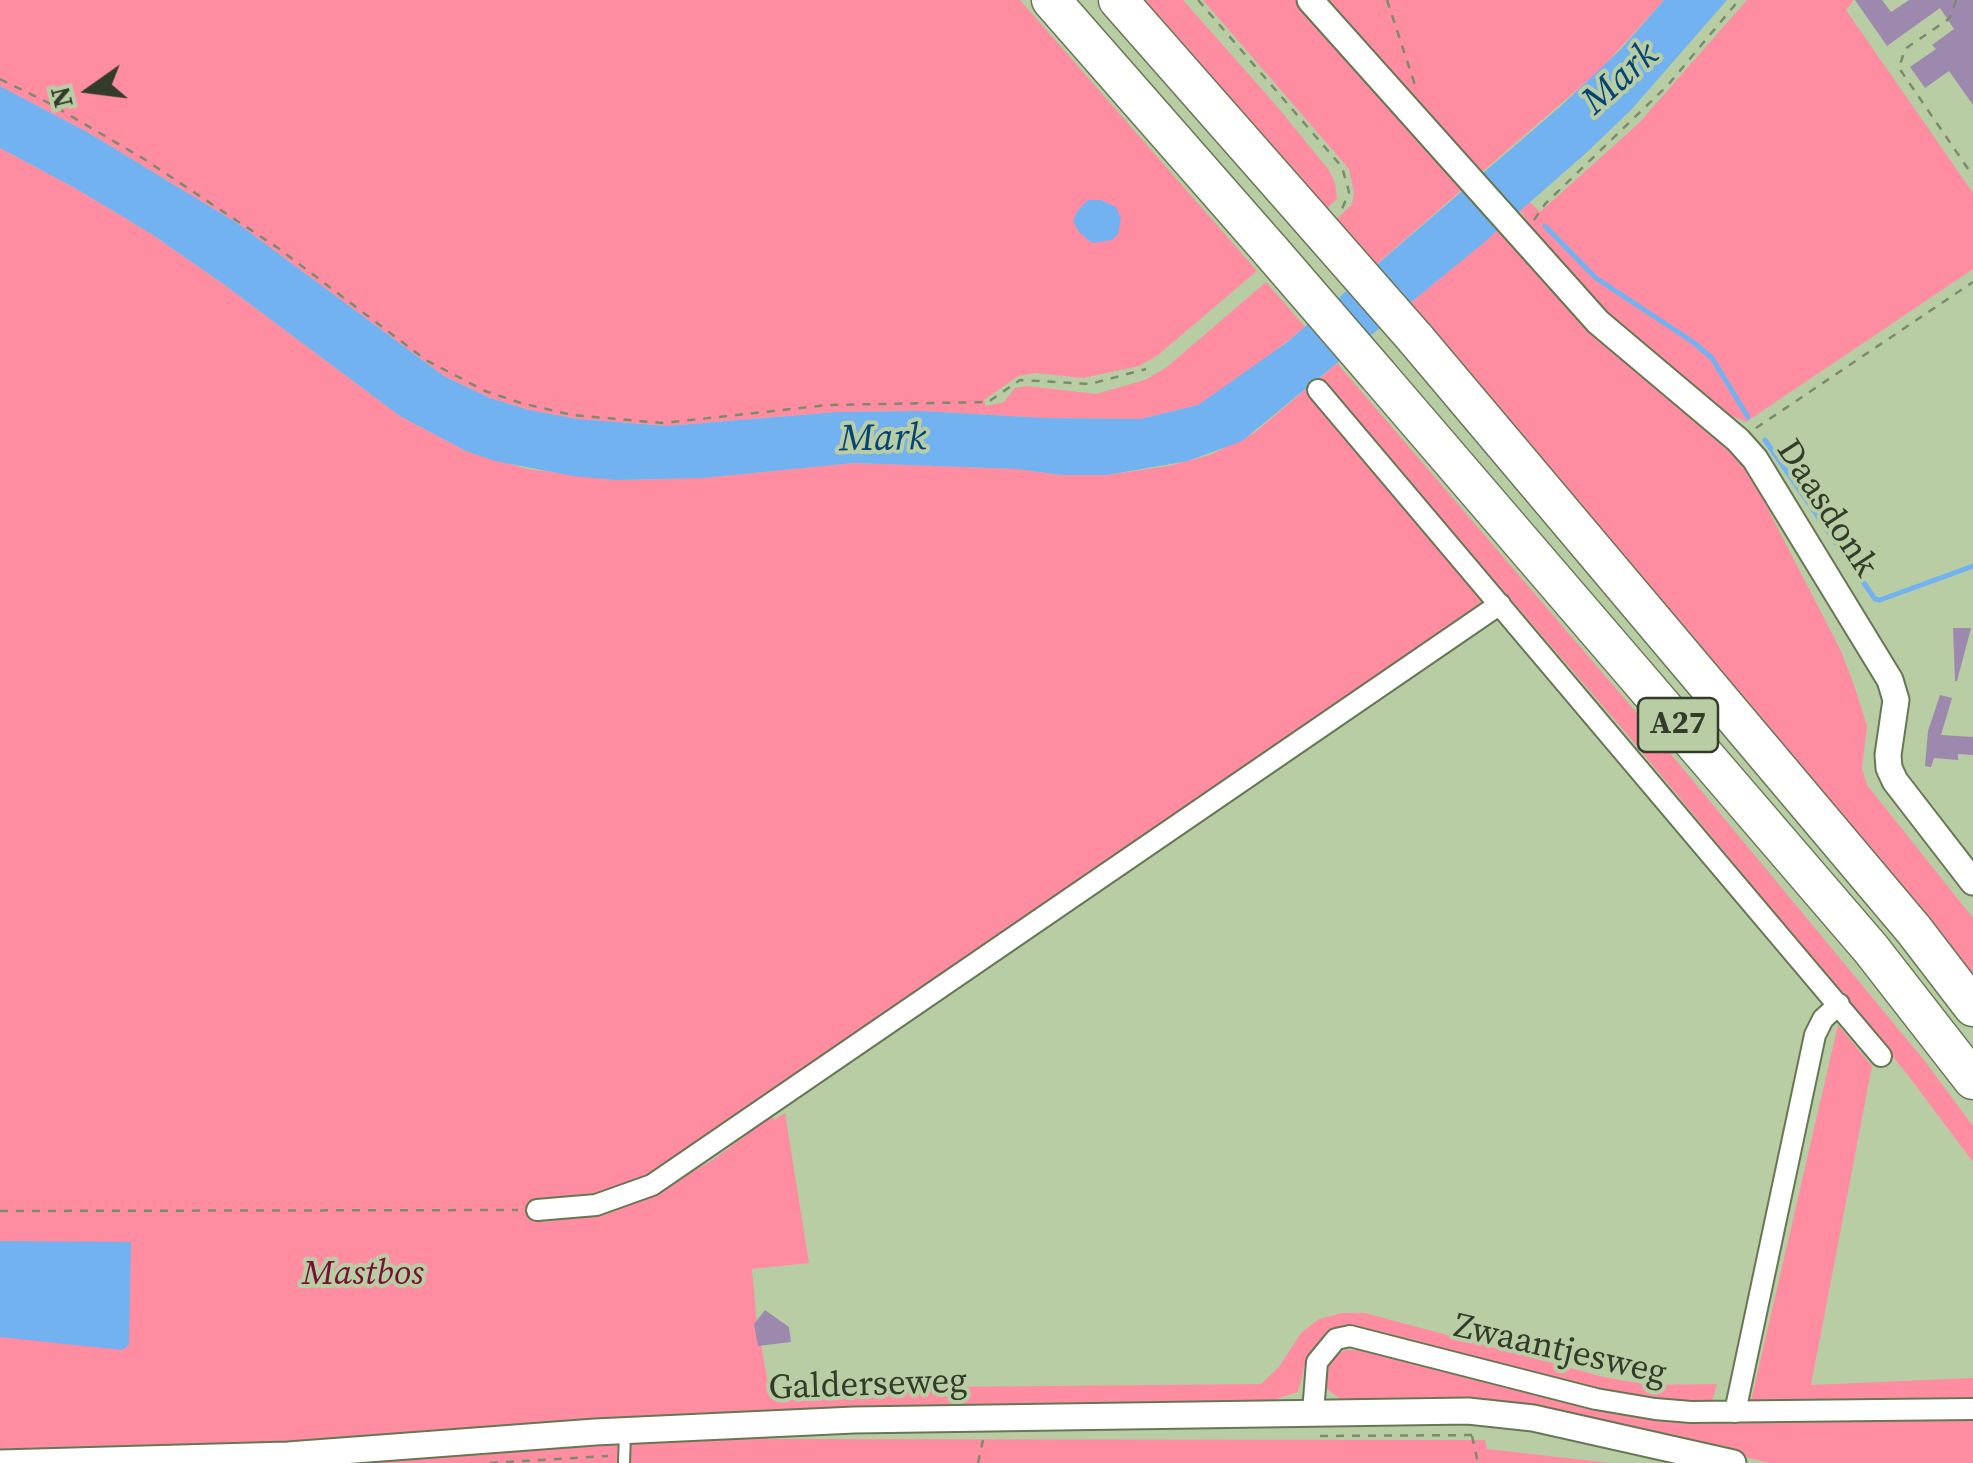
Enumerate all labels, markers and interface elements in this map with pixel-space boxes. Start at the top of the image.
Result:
water label: Mark [1574,33,1668,125]
north arrow [40,40,140,140]
text: N [40,83,82,112]
water label: Mark [839,416,927,464]
street label: Daasdonk [1766,433,1886,585]
road number: A27 [1638,698,1718,752]
park label: Mastbos [302,1254,424,1296]
street label: Zwaantjesweg [1450,1306,1670,1396]
street label: Galderseweg [768,1362,968,1410]

